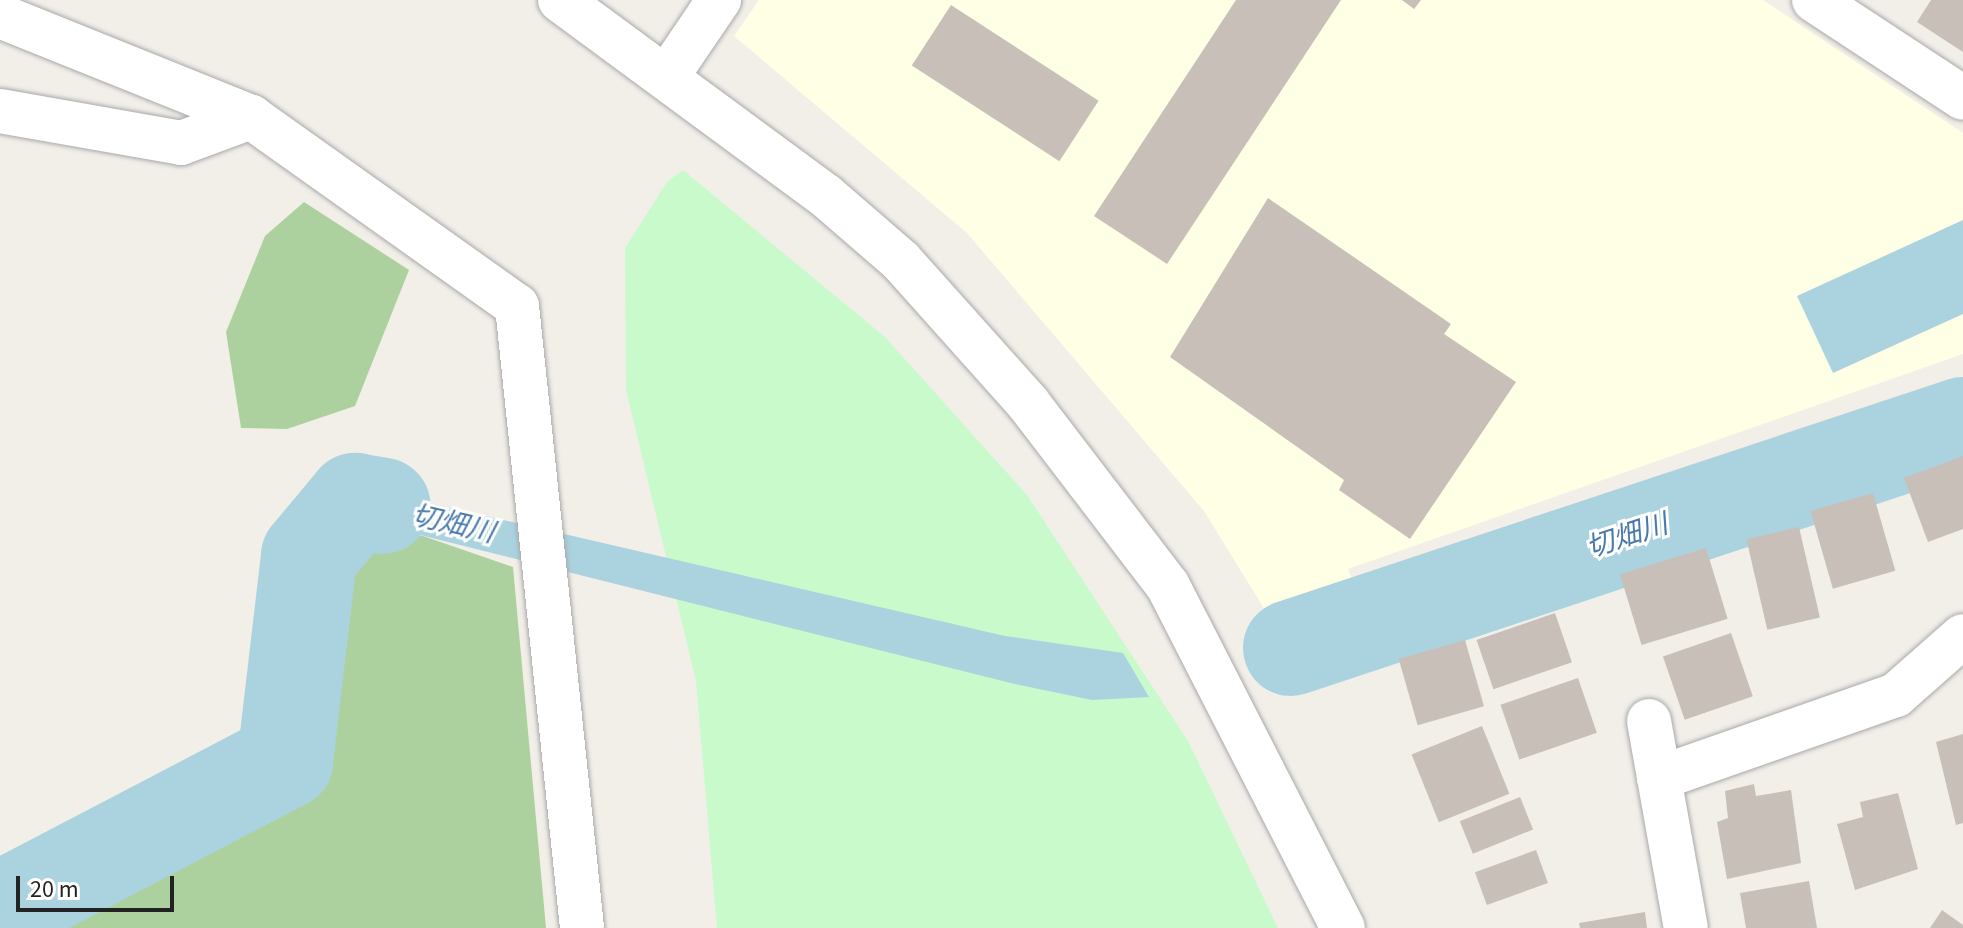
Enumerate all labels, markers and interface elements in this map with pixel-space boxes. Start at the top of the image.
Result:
water label: 切畑川 [408,498,498,550]
water label: 切畑川 [1582,507,1672,565]
scale bar [20,860,178,910]
text: 20 m [30,872,79,907]

